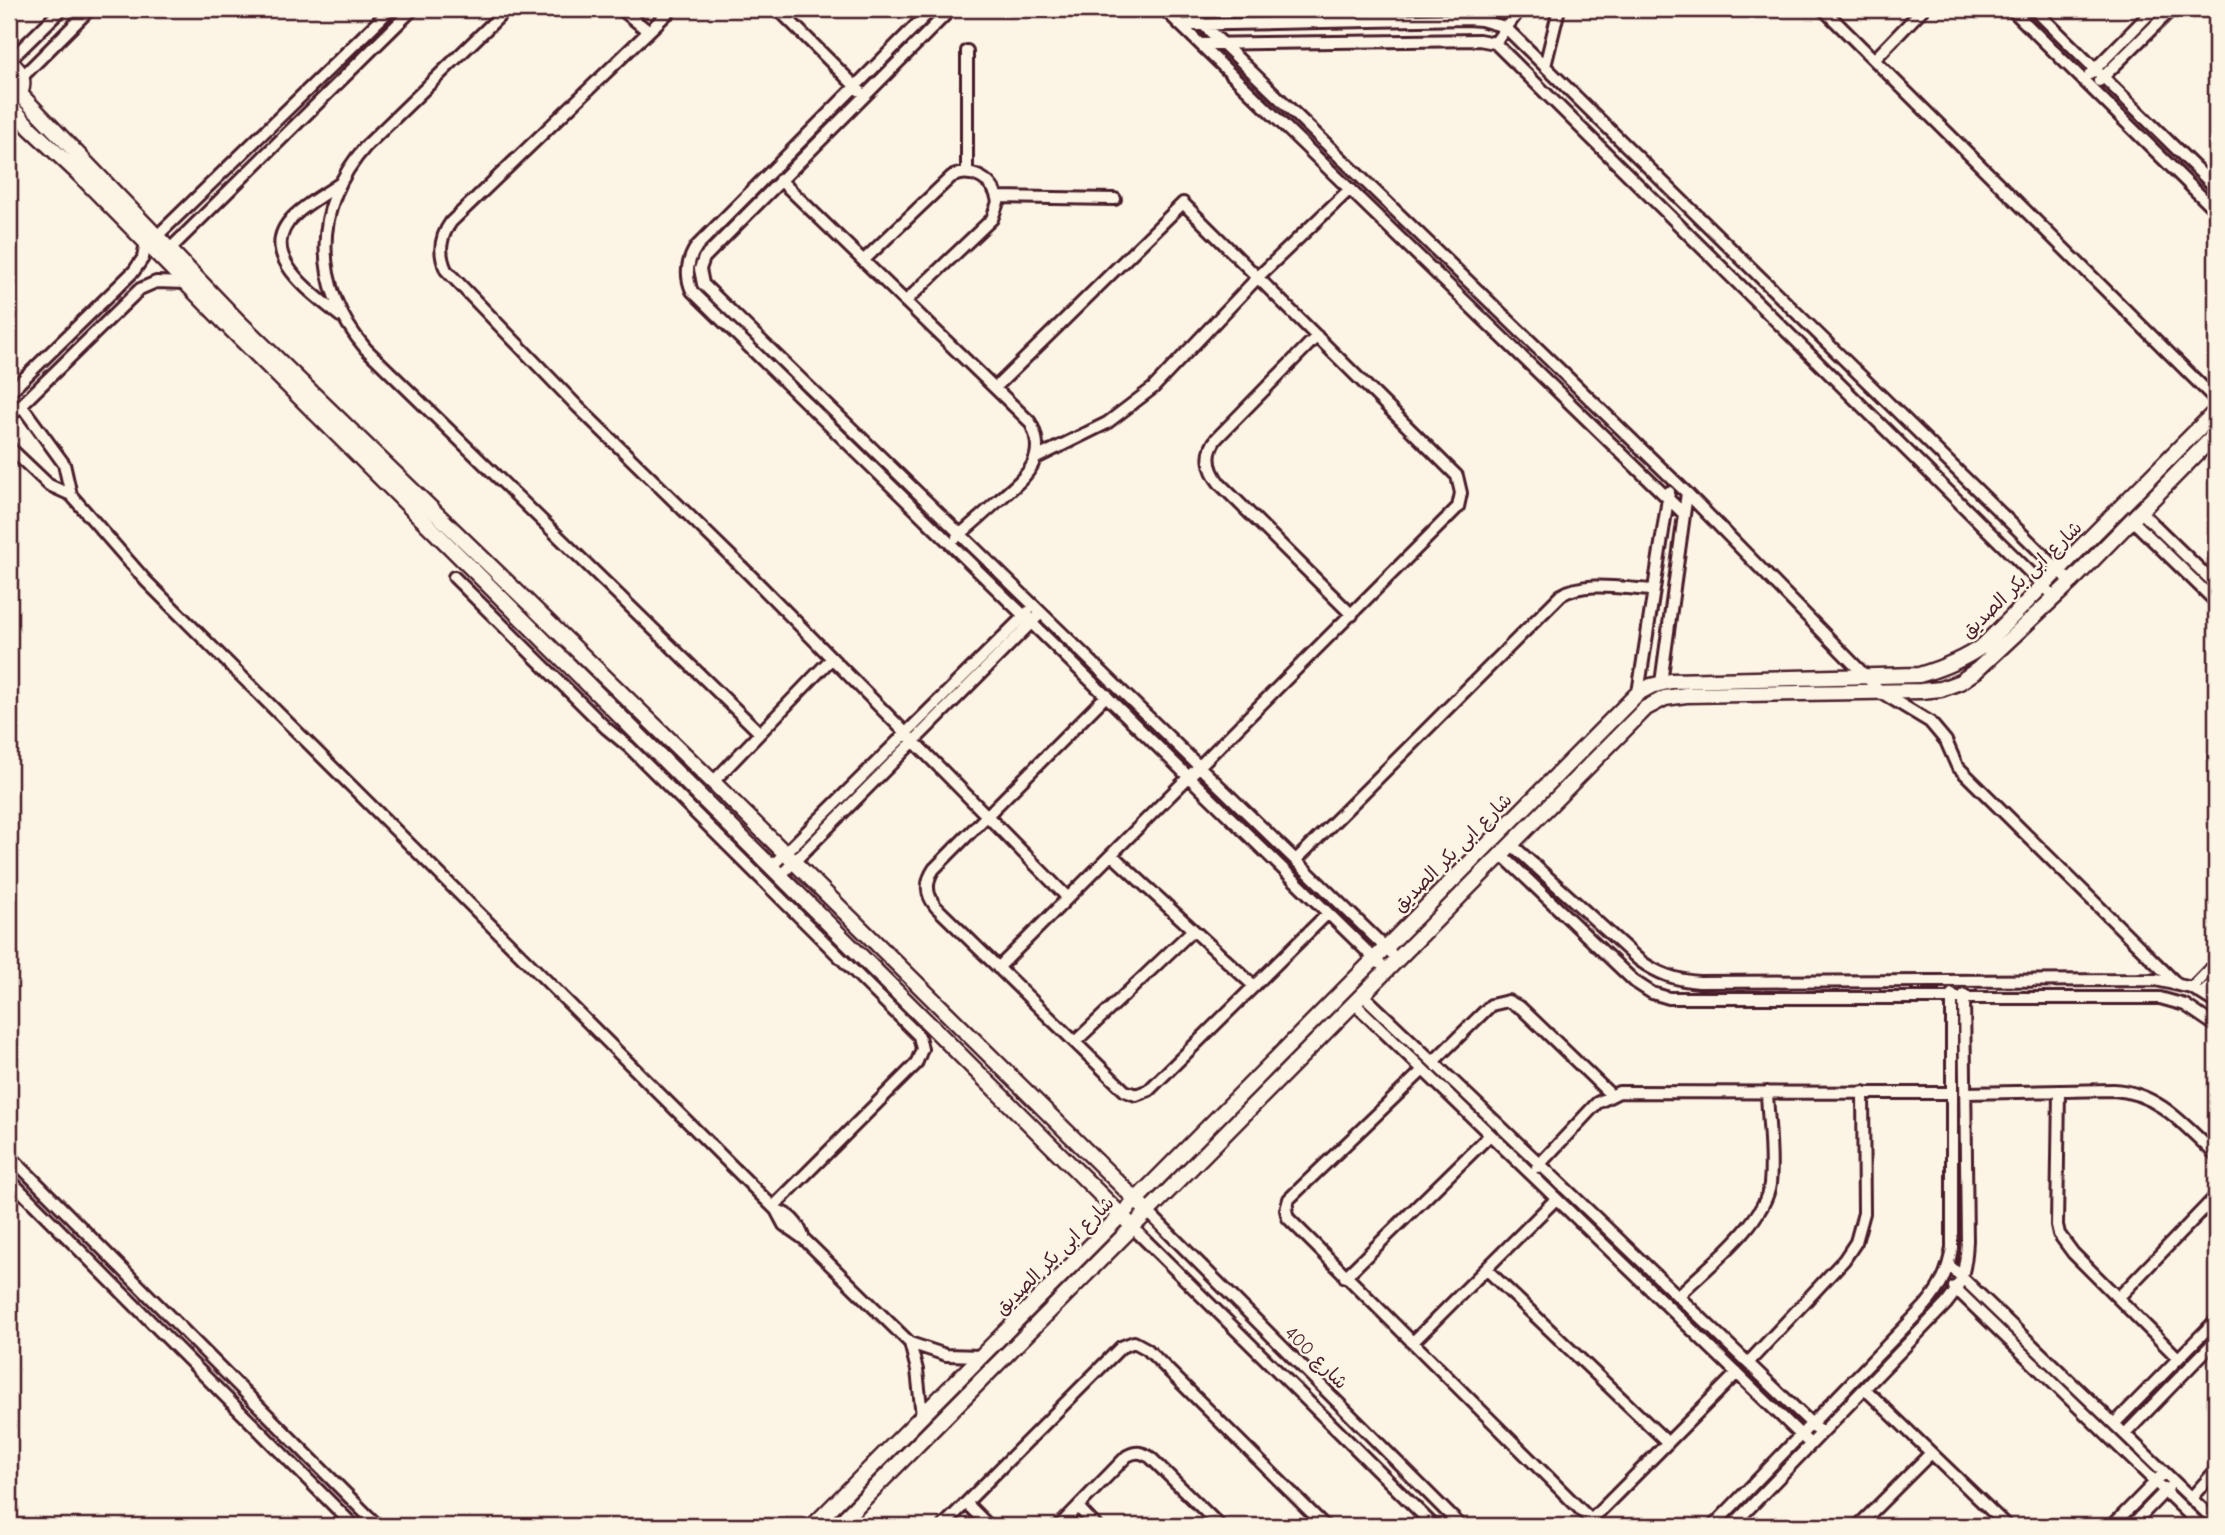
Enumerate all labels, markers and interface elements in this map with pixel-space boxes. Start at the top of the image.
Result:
street label: شارع ابى بكر الصديق [1957,517,2088,644]
street label: شارع ابى بكر الصديق [1389,789,1518,918]
street label: شارع ابى بكر الصديق [991,1192,1120,1321]
street label: شارع 400 [1279,1322,1352,1395]

